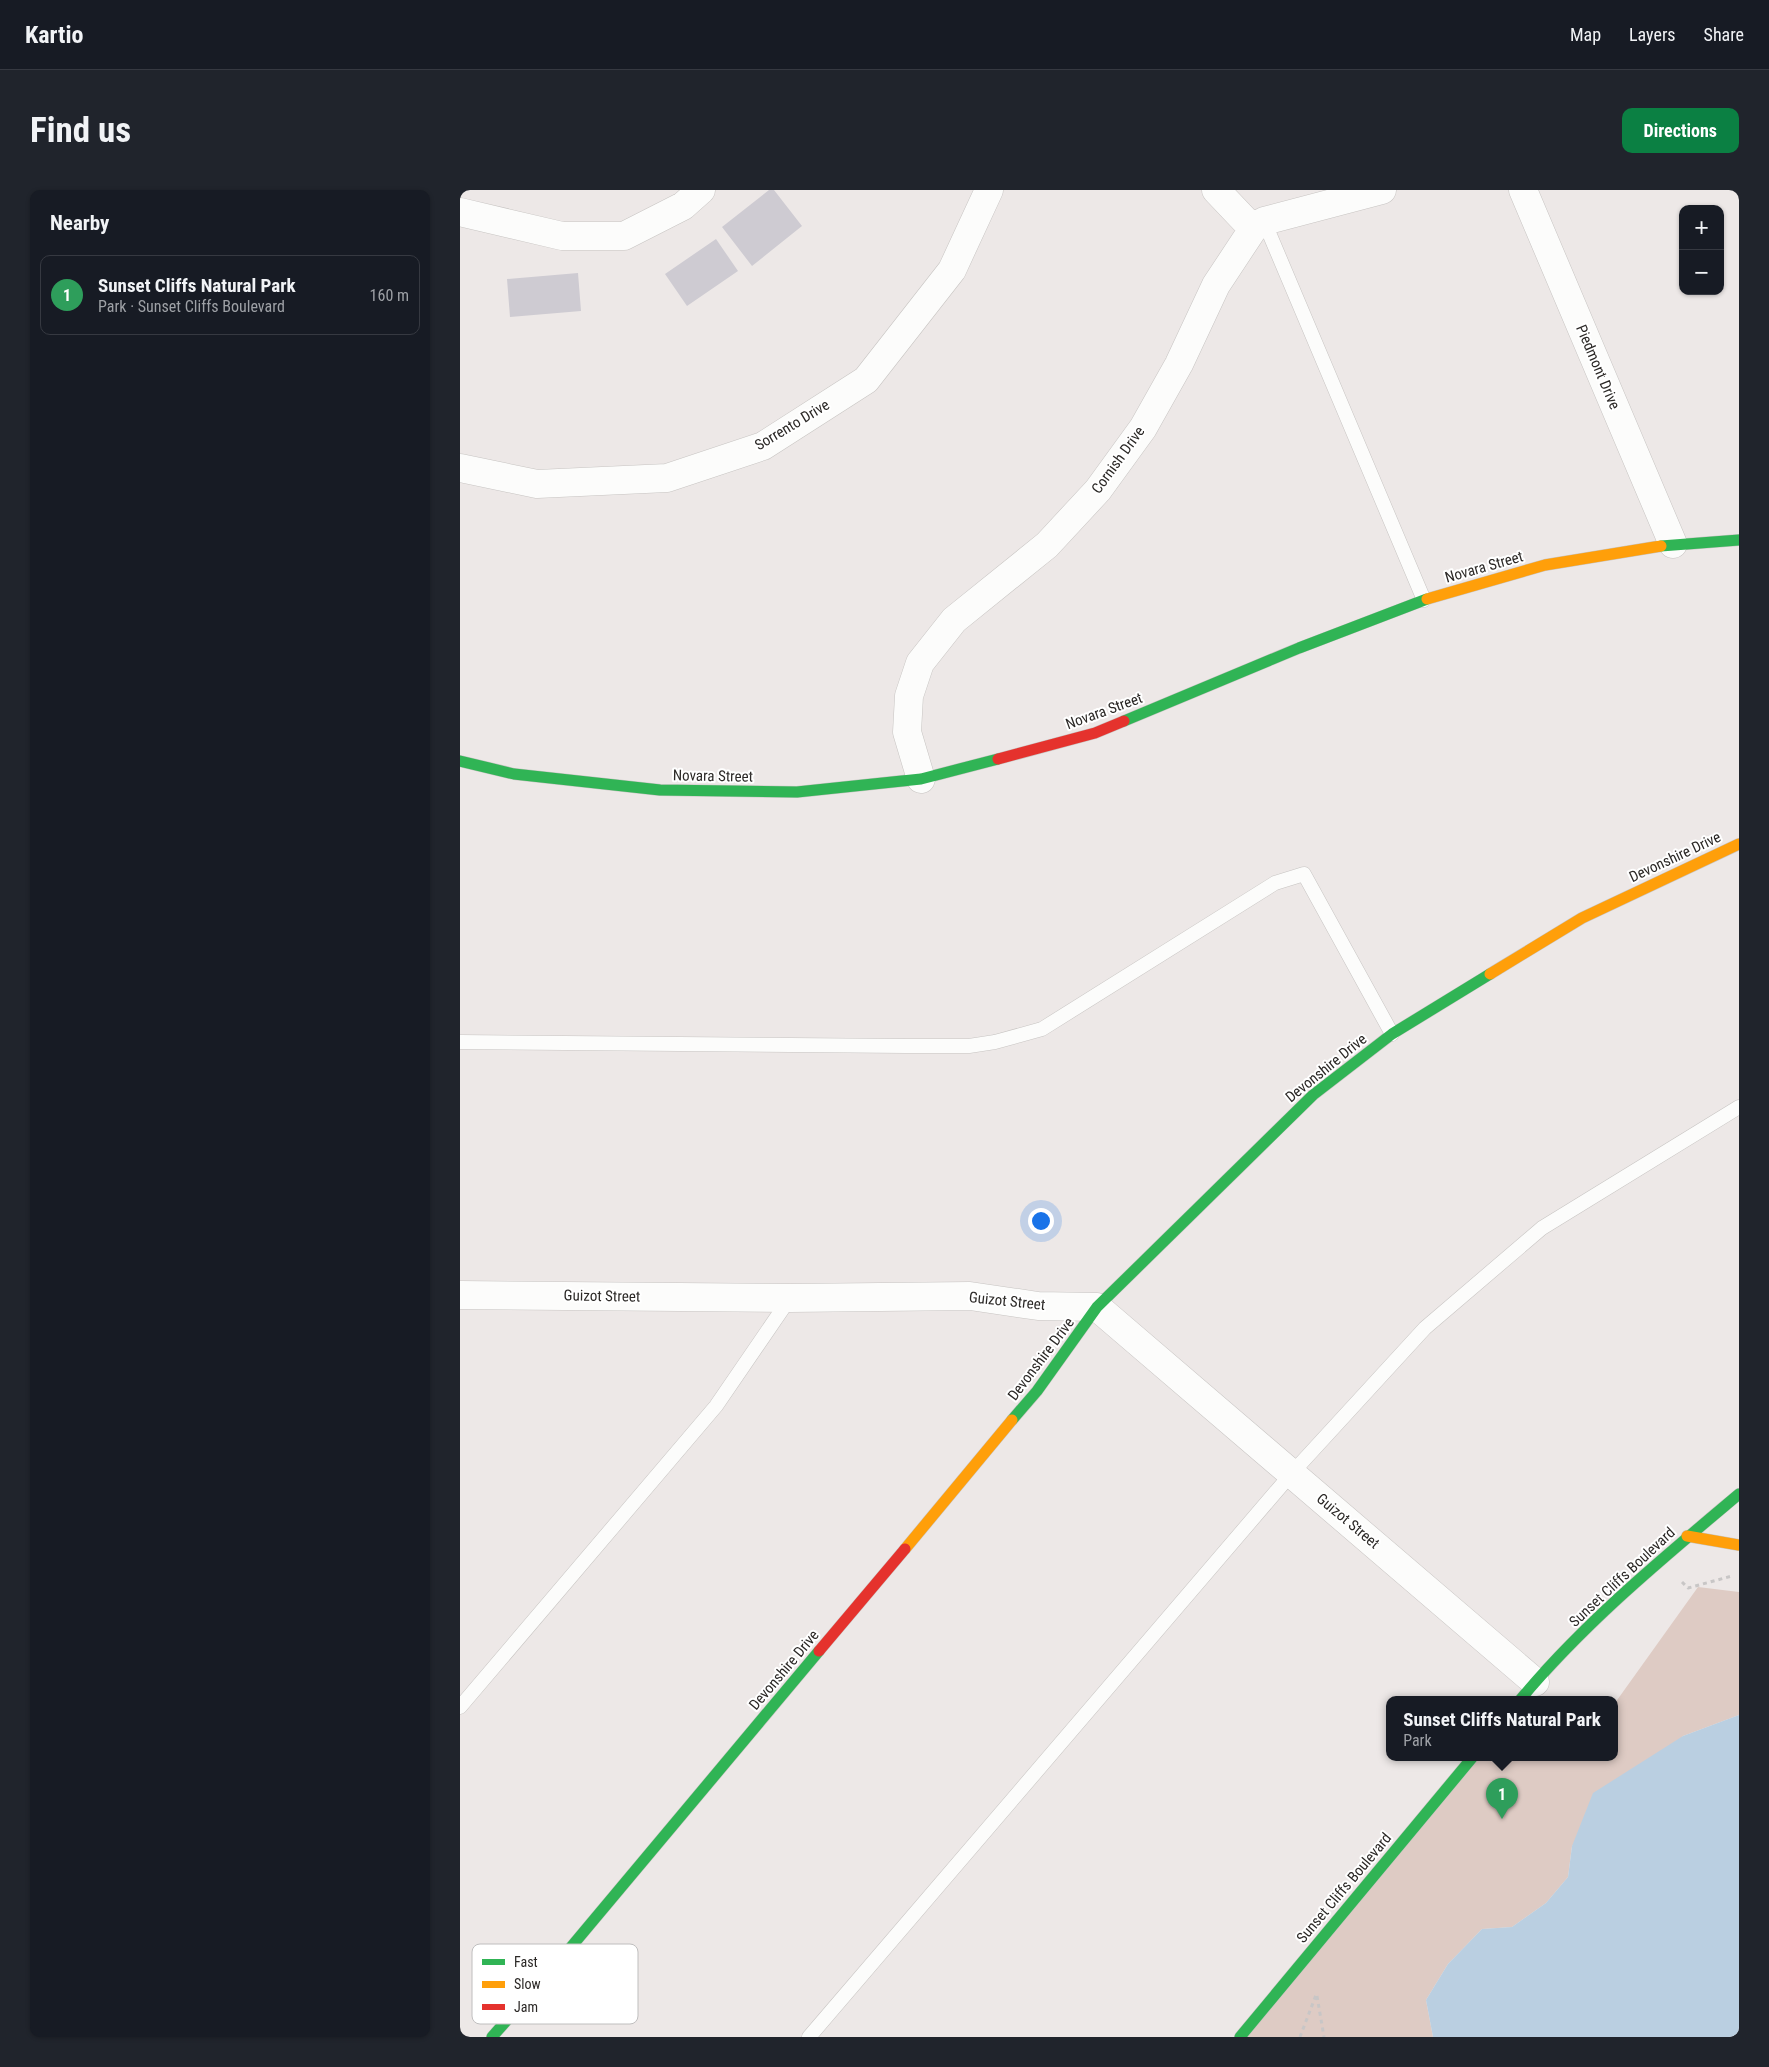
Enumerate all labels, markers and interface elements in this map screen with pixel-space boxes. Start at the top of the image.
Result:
text: Kartio [25,21,83,49]
text: Map [1570,24,1601,45]
text: Layers [1629,24,1676,45]
text: Share [1704,24,1744,45]
button: Directions [1622,108,1739,153]
text: Find us [30,110,131,151]
map controls [1679,205,1724,295]
button: + [1679,205,1724,250]
text: Nearby [50,211,109,235]
button: − [1679,250,1724,295]
text: Sunset Cliffs Natural Park [98,274,296,297]
text: 1 [63,286,71,305]
text: 160 m [370,286,409,305]
text: Park · Sunset Cliffs Boulevard [98,297,285,316]
street label: Piedmont Drive [1572,322,1624,412]
street label: Sorrento Drive [751,396,833,454]
street label: Cornish Drive [1088,423,1148,497]
street label: Novara Street [1443,547,1525,587]
street label: Novara Street [1063,689,1145,733]
street label: Novara Street [673,766,753,786]
street label: Devonshire Drive [1626,828,1724,886]
street label: Devonshire Drive [1282,1030,1370,1106]
your location [1028,1208,1054,1234]
street label: Guizot Street [564,1286,640,1306]
street label: Guizot Street [968,1288,1046,1314]
street label: Devonshire Drive [1004,1314,1078,1404]
street label: Guizot Street [1313,1489,1383,1553]
street label: Sunset Cliffs Boulevard [1565,1523,1679,1631]
street label: Devonshire Drive [745,1626,823,1714]
popup [1386,1696,1618,1761]
text: Sunset Cliffs Natural Park [1403,1708,1601,1731]
text: Park [1403,1731,1432,1750]
pin: 1 [1486,1778,1518,1819]
street label: Sunset Cliffs Boulevard [1293,1829,1395,1947]
legend [472,1944,638,2024]
text: Fast [514,1954,538,1970]
text: Slow [514,1976,541,1992]
text: Jam [514,1999,538,2015]

